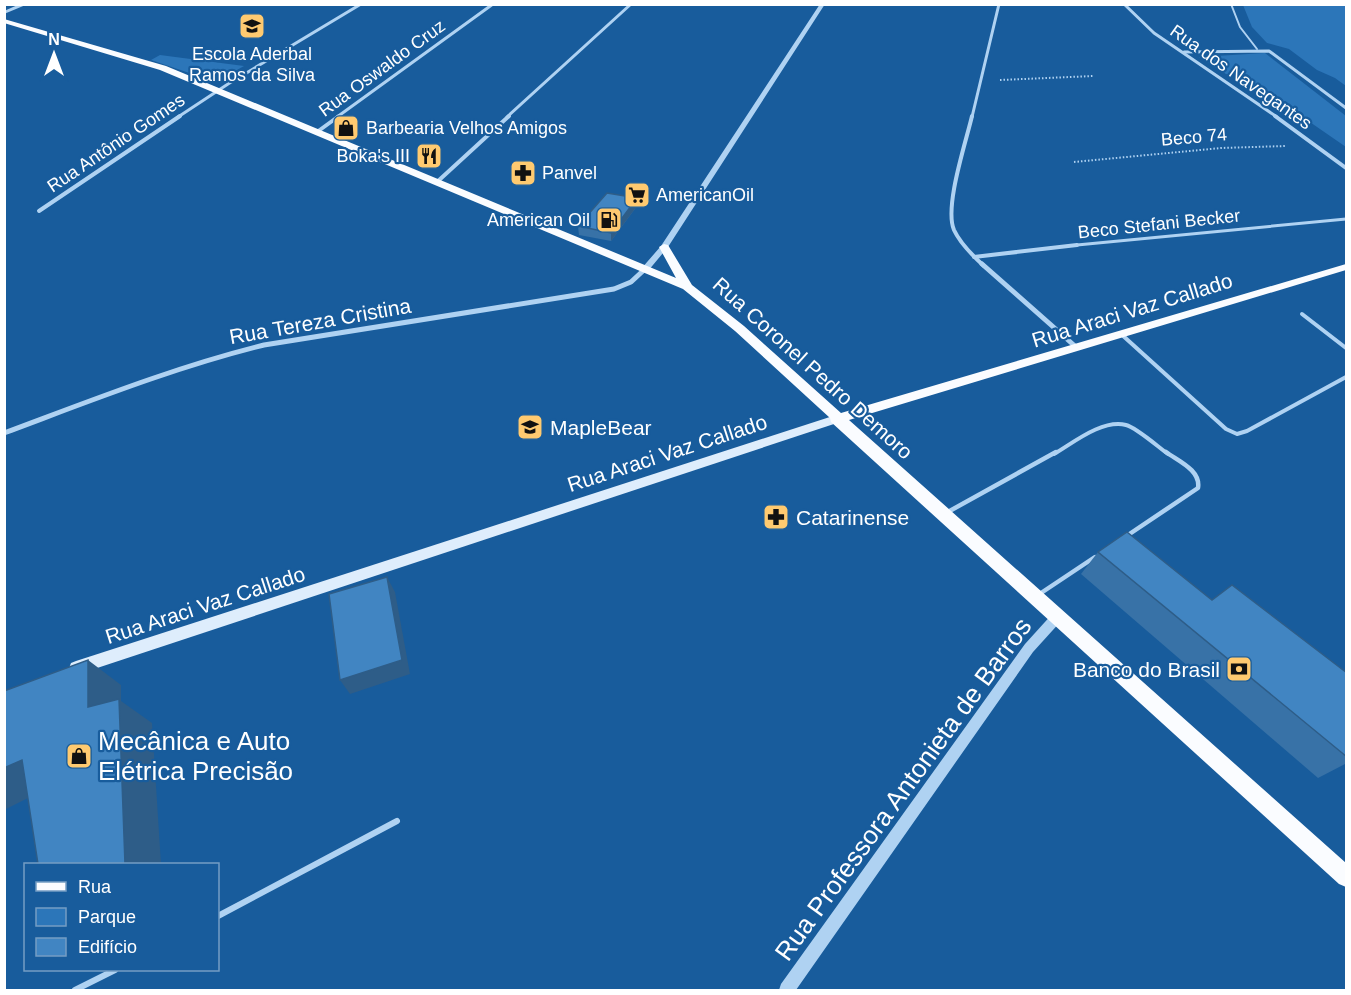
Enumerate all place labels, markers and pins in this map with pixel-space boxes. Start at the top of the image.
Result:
school or university icon: Escola Aderbal Ramos da Silva [237,11,267,41]
place label: Escola Aderbal Ramos da Silva [189,44,316,85]
shop icon: Barbearia Velhos Amigos [331,113,361,143]
place label: Barbearia Velhos Amigos [366,118,567,138]
restaurant icon: Boka's III [414,141,444,171]
place label: Boka's III [337,146,410,166]
pharmacy icon: Panvel [508,158,538,188]
place label: Panvel [542,163,597,183]
supermarket icon: AmericanOil [622,180,652,210]
place label: AmericanOil [656,185,754,205]
fuel station icon: American Oil [594,205,624,235]
place label: American Oil [487,210,590,230]
school or university icon: MapleBear [515,412,545,442]
place label: MapleBear [550,416,652,439]
pharmacy icon: Catarinense [761,502,791,532]
place label: Catarinense [796,506,909,529]
bank icon: Banco do Brasil [1224,654,1254,684]
place label: Banco do Brasil [1073,658,1220,681]
place label: Mecânica e Auto Elétrica Precisão [98,726,293,786]
shop icon: Mecânica e Auto Elétrica Precisão [64,741,94,771]

